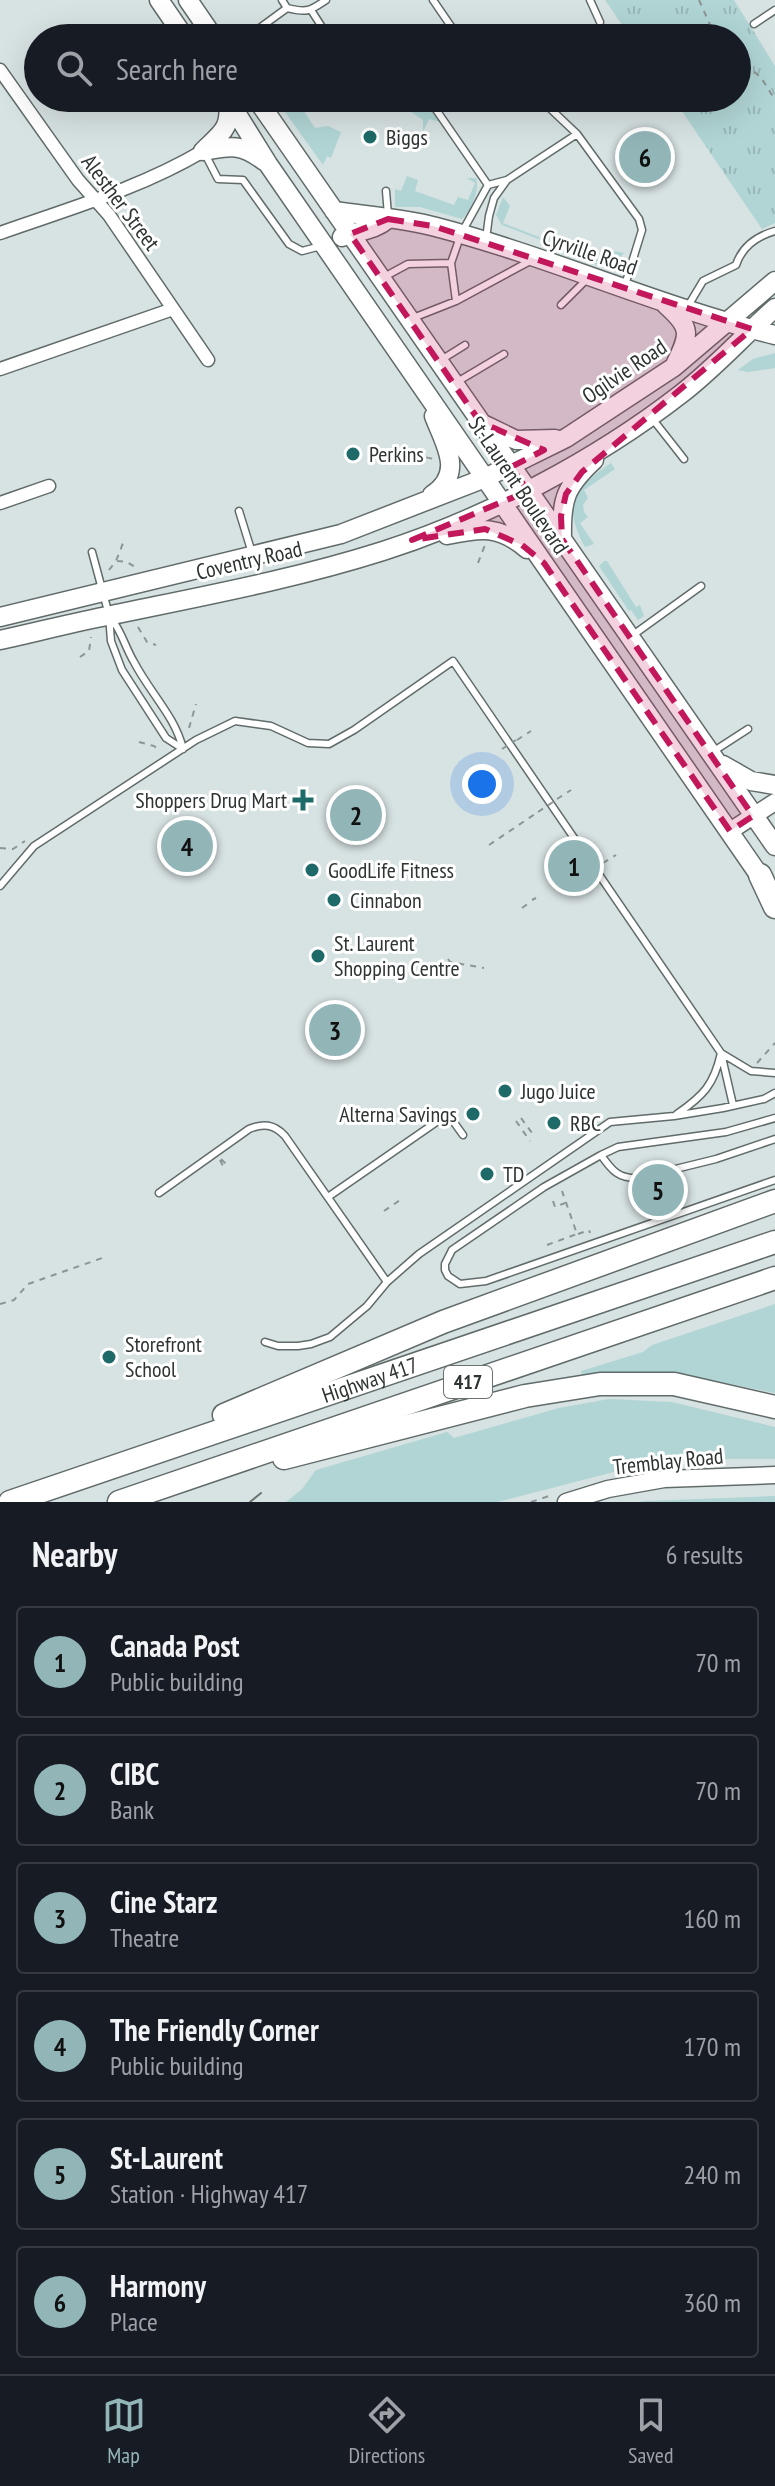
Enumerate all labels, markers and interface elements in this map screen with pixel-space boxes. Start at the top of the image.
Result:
search box [24,24,751,112]
icon: search [52,46,96,90]
text: Search here [116,49,238,88]
place label: Biggs [386,123,428,151]
pin: 6 [619,127,671,187]
marker: Biggs [361,128,379,146]
street label: Alesther Street [76,148,166,256]
street label: Cyrville Road [539,223,641,281]
street label: Ogilvie Road [576,333,672,409]
street label: St-Laurent Boulevard [463,411,575,559]
place label: Perkins [369,440,424,468]
marker: Perkins [344,445,362,463]
street label: Coventry Road [193,534,305,586]
your location [462,764,502,804]
pin: 2 [330,785,382,845]
place label: Shoppers Drug Mart [135,786,287,814]
marker: Shoppers Drug Mart [294,791,312,809]
pin: 4 [161,816,213,876]
pin: 1 [548,836,600,896]
place label: GoodLife Fitness [328,856,454,884]
marker: GoodLife Fitness [303,861,321,879]
place label: Cinnabon [350,886,422,914]
marker: Cinnabon [325,891,343,909]
place label: St. Laurent Shopping Centre [334,929,460,982]
marker: St. Laurent Shopping Centre [309,947,327,965]
pin: 3 [309,1000,361,1060]
place label: Jugo Juice [520,1077,596,1105]
marker: Jugo Juice [496,1082,514,1100]
place label: Alterna Savings [339,1100,457,1128]
marker: Alterna Savings [464,1105,482,1123]
place label: RBC [570,1109,601,1137]
marker: RBC [545,1114,563,1132]
place label: TD [503,1160,524,1188]
pin: 5 [632,1160,684,1220]
marker: TD [478,1165,496,1183]
place label: Storefront School [125,1330,202,1383]
marker: Storefront School [100,1348,118,1366]
street label: Highway 417 [318,1350,421,1409]
road number: 417 [444,1366,492,1398]
street label: Tremblay Road [611,1441,725,1481]
text: Nearby [32,1532,117,1576]
text: 6 results [666,1538,743,1571]
text: Canada Post [110,1626,240,1665]
text: 1 [54,1646,66,1679]
text: 70 m [695,1646,741,1679]
text: Public building [110,1665,243,1698]
text: CIBC [110,1754,159,1793]
text: 2 [54,1774,66,1807]
text: 70 m [695,1774,741,1807]
text: Bank [110,1793,154,1826]
text: Cine Starz [110,1882,217,1921]
text: 3 [54,1902,66,1935]
text: 160 m [683,1902,741,1935]
text: Theatre [110,1921,179,1954]
text: The Friendly Corner [110,2010,319,2049]
text: 4 [54,2030,66,2063]
text: 170 m [683,2030,741,2063]
text: Public building [110,2049,243,2082]
text: St-Laurent [110,2138,223,2177]
text: 5 [54,2158,66,2191]
text: 240 m [683,2158,741,2191]
text: Station · Highway 417 [110,2177,308,2210]
text: Harmony [110,2266,206,2305]
text: 6 [54,2286,66,2319]
text: 360 m [683,2286,741,2319]
text: Place [110,2305,158,2338]
tab: Map [102,2393,146,2469]
tab: Directions [349,2393,425,2469]
tab: Saved [628,2393,673,2469]

